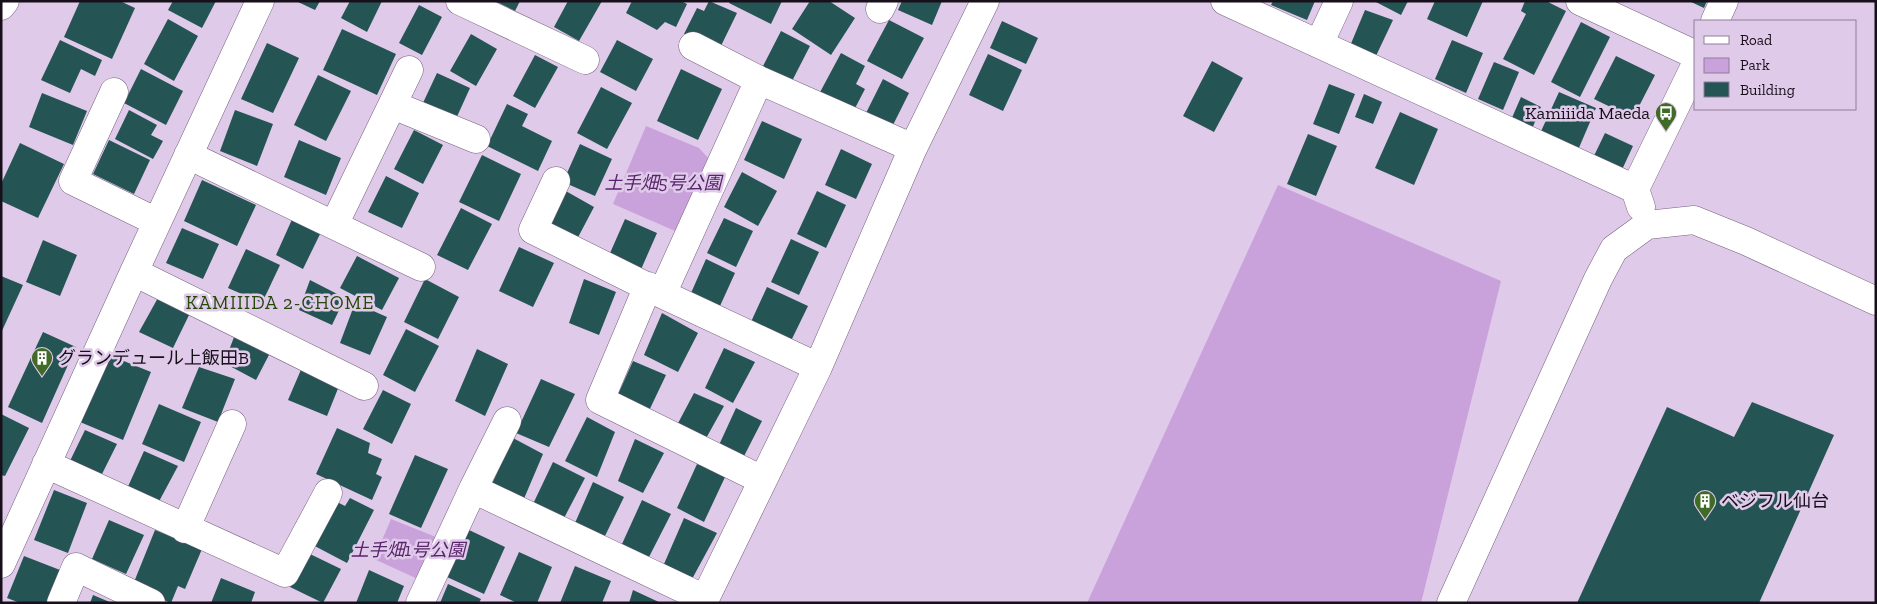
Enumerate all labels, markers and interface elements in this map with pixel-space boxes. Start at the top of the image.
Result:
legend [1694,20,1857,110]
text: Road [1740,31,1773,49]
text: Park [1740,56,1770,74]
text: Building [1740,81,1795,99]
bus stop icon: Kamiiida Maeda [1654,101,1678,132]
place label: Kamiiida Maeda [1525,102,1650,124]
park label: 土手畑5号公園 [604,172,725,194]
district label: KAMIIIDA 2-CHOME [186,291,374,314]
building icon: グランデュール上飯田B [30,346,54,377]
place label: グランデュール上飯田B [58,347,249,369]
building icon: ベジフル仙台 [1693,489,1717,520]
place label: ベジフル仙台 [1721,490,1829,512]
park label: 土手畑1号公園 [351,539,468,561]

